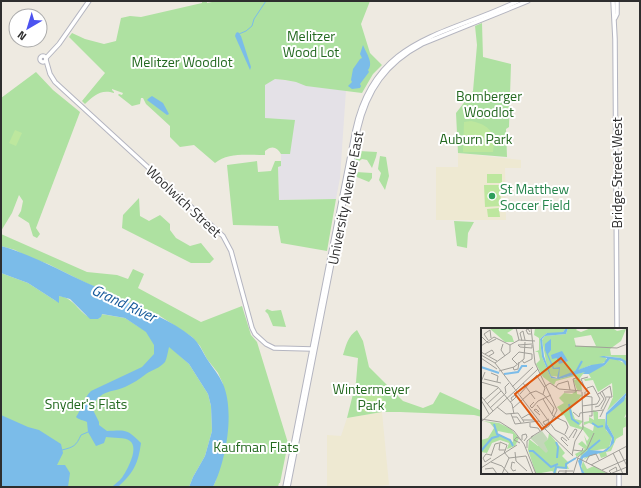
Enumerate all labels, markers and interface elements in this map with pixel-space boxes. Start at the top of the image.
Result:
north arrow [8,8,48,48]
park label: Melitzer Wood Lot [283,25,339,62]
text: N [14,27,30,45]
park label: Melitzer Woodlot [131,51,233,72]
park label: Bomberger Woodlot [456,85,522,122]
street label: Bridge Street West [606,117,627,229]
park label: Auburn Park [440,128,513,149]
street label: University Avenue East [322,129,368,267]
street label: Woolwich Street [141,160,227,242]
place label: St Matthew Soccer Field [500,178,570,215]
marker: St Matthew Soccer Field [487,191,497,201]
water label: Grand River [88,278,162,329]
inset map [481,328,627,474]
park label: Wintermeyer Park [333,378,410,415]
park label: Snyder's Flats [45,393,127,414]
park label: Kaufman Flats [213,436,299,457]

